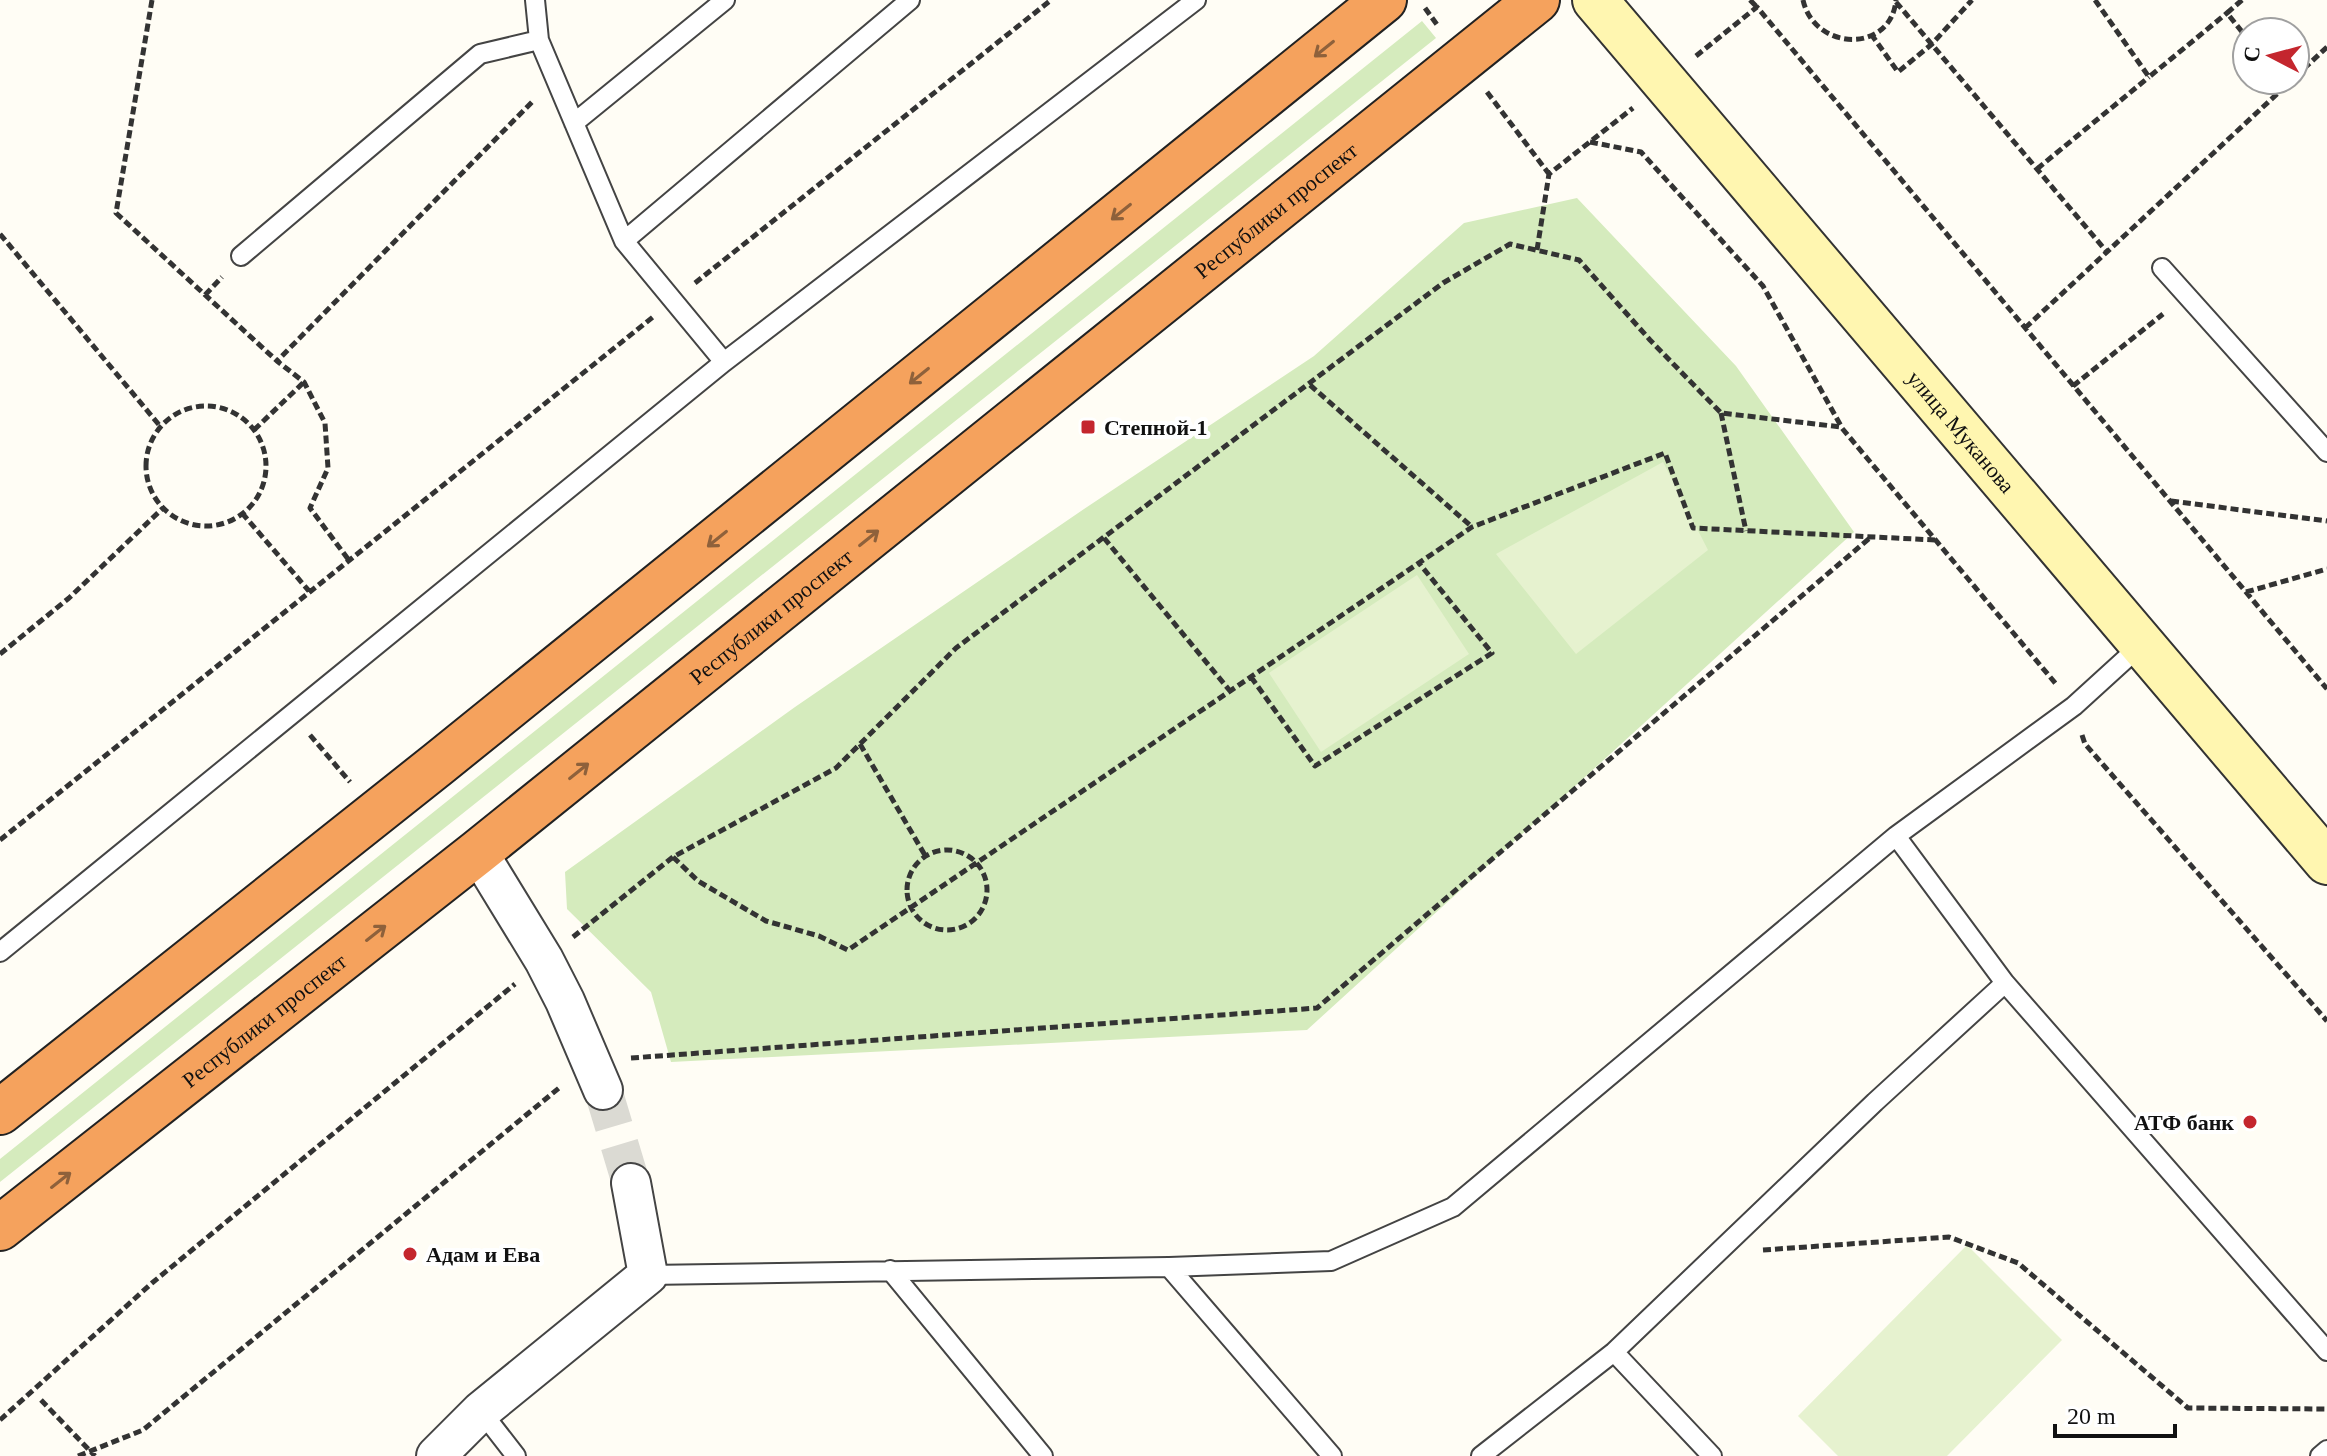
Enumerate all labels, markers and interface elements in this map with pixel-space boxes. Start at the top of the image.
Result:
north arrow [2231,16,2311,96]
one-way arrow [1314,40,1335,58]
text: С [2238,45,2265,63]
street label: Республики проспект [1190,137,1363,284]
one-way arrow [1111,203,1132,221]
street label: улица Муканова [1902,365,2020,498]
one-way arrow [909,367,930,384]
place label: Степной-1 [1104,415,1208,440]
marker: Степной-1 [1079,418,1097,436]
one-way arrow [858,529,879,546]
one-way arrow [707,530,728,548]
street label: Республики проспект [685,544,858,690]
one-way arrow [568,762,589,779]
one-way arrow [365,924,386,941]
street label: Республики проспект [177,948,352,1093]
place label: АТФ банк [2134,1110,2234,1135]
marker: АТФ банк [2241,1113,2259,1131]
one-way arrow [50,1171,71,1189]
place label: Адам и Ева [426,1242,540,1267]
marker: Адам и Ева [401,1245,419,1263]
scale bar [2055,1388,2175,1438]
text: 20 m [2067,1403,2116,1429]

